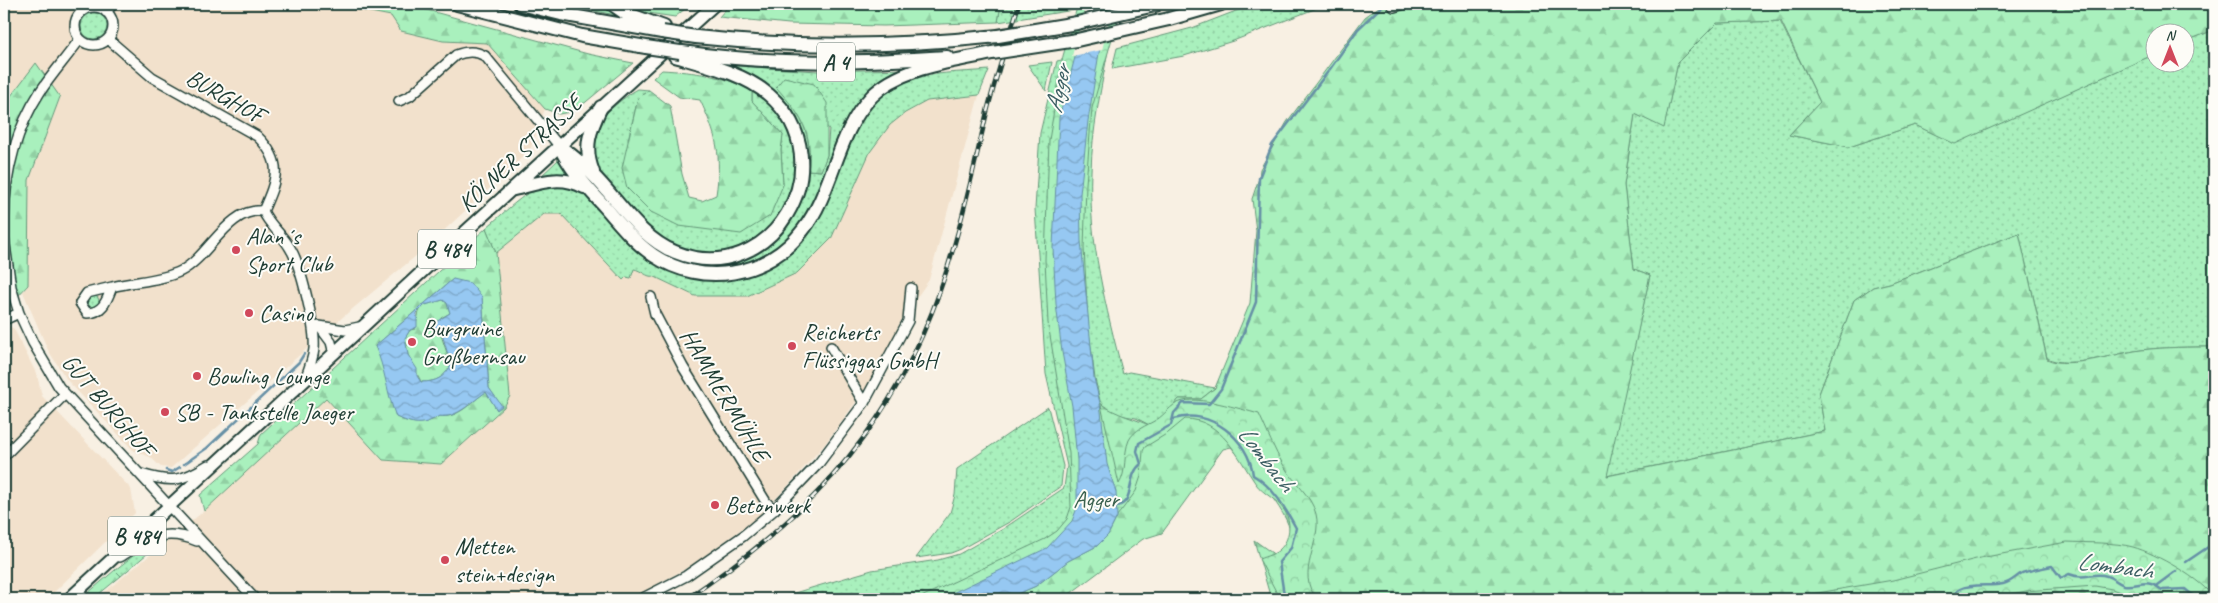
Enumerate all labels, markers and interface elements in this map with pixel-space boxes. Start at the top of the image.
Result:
north arrow [2146,22,2196,72]
text: N [2166,27,2177,44]
road number: A 4 [817,42,855,82]
water label: Agger [1037,59,1079,116]
street label: BURGHOF [181,62,274,133]
street label: KÖLNER STRASSE [452,86,591,218]
place label: Alan´s Sport Club [246,221,334,279]
road number: B 484 [418,230,476,268]
marker: Alan´s Sport Club [230,244,242,256]
place label: Casino [259,298,314,328]
marker: Casino [243,307,255,319]
place label: Burgruine Großbernsau [422,313,527,371]
place label: Reicherts Flüssiggas GmbH [802,317,940,375]
street label: HAMMERMÜHLE [673,323,778,470]
marker: Burgruine Großbernsau [406,336,418,348]
marker: Reicherts Flüssiggas GmbH [786,340,798,352]
street label: GUT BURGHOF [55,348,164,466]
place label: Bowling Lounge [207,361,331,391]
marker: Bowling Lounge [191,370,203,382]
place label: SB - Tankstelle Jaeger [175,397,356,427]
marker: SB - Tankstelle Jaeger [159,406,171,418]
water label: Lombach [1230,419,1303,500]
park label: Agger [1073,484,1121,514]
place label: Betonwerk [725,490,812,520]
marker: Betonwerk [709,499,721,511]
road number: B 484 [108,516,166,556]
place label: Metten stein+design [455,531,555,589]
water label: Lombach [2075,545,2157,587]
marker: Metten stein+design [439,554,451,566]

